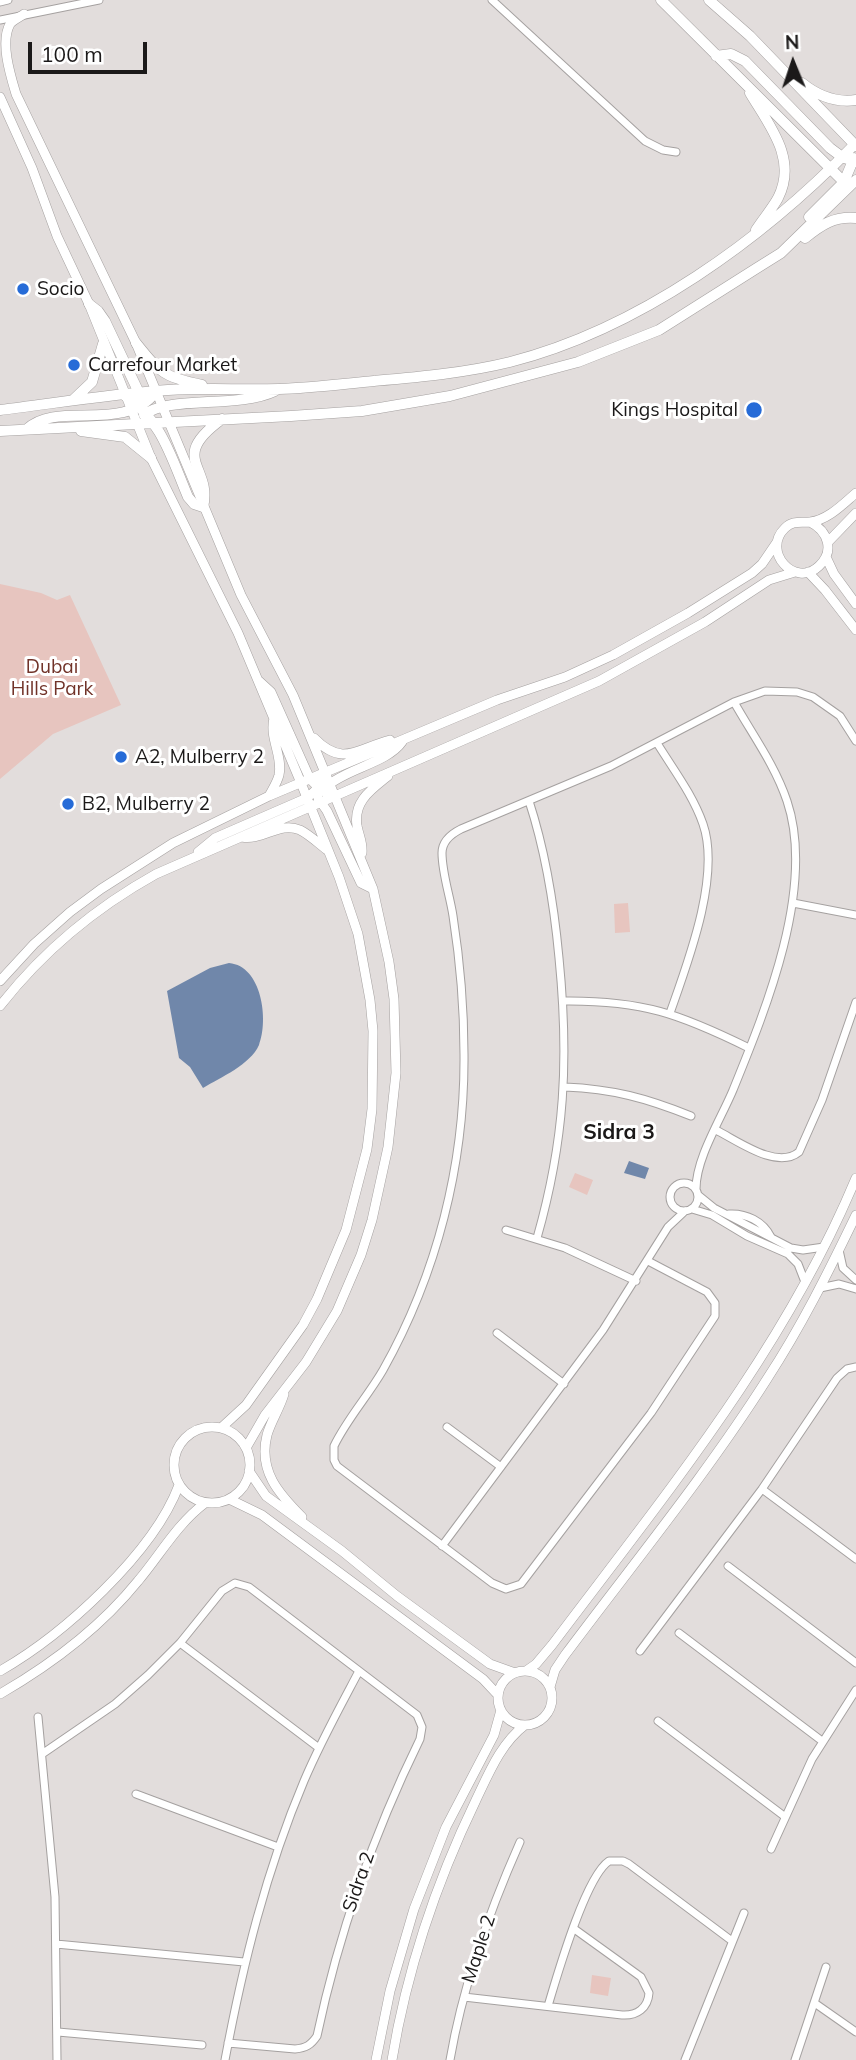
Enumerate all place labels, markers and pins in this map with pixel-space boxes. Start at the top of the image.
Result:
place label: Socio [37,278,84,300]
marker: Socio [15,281,31,297]
place label: Carrefour Market [88,354,237,376]
marker: Carrefour Market [66,357,82,373]
place label: Kings Hospital [611,399,738,421]
marker: Kings Hospital [744,400,764,420]
place label: A2, Mulberry 2 [135,746,264,768]
marker: A2, Mulberry 2 [113,749,129,765]
place label: B2, Mulberry 2 [82,793,210,815]
marker: B2, Mulberry 2 [60,796,76,812]

